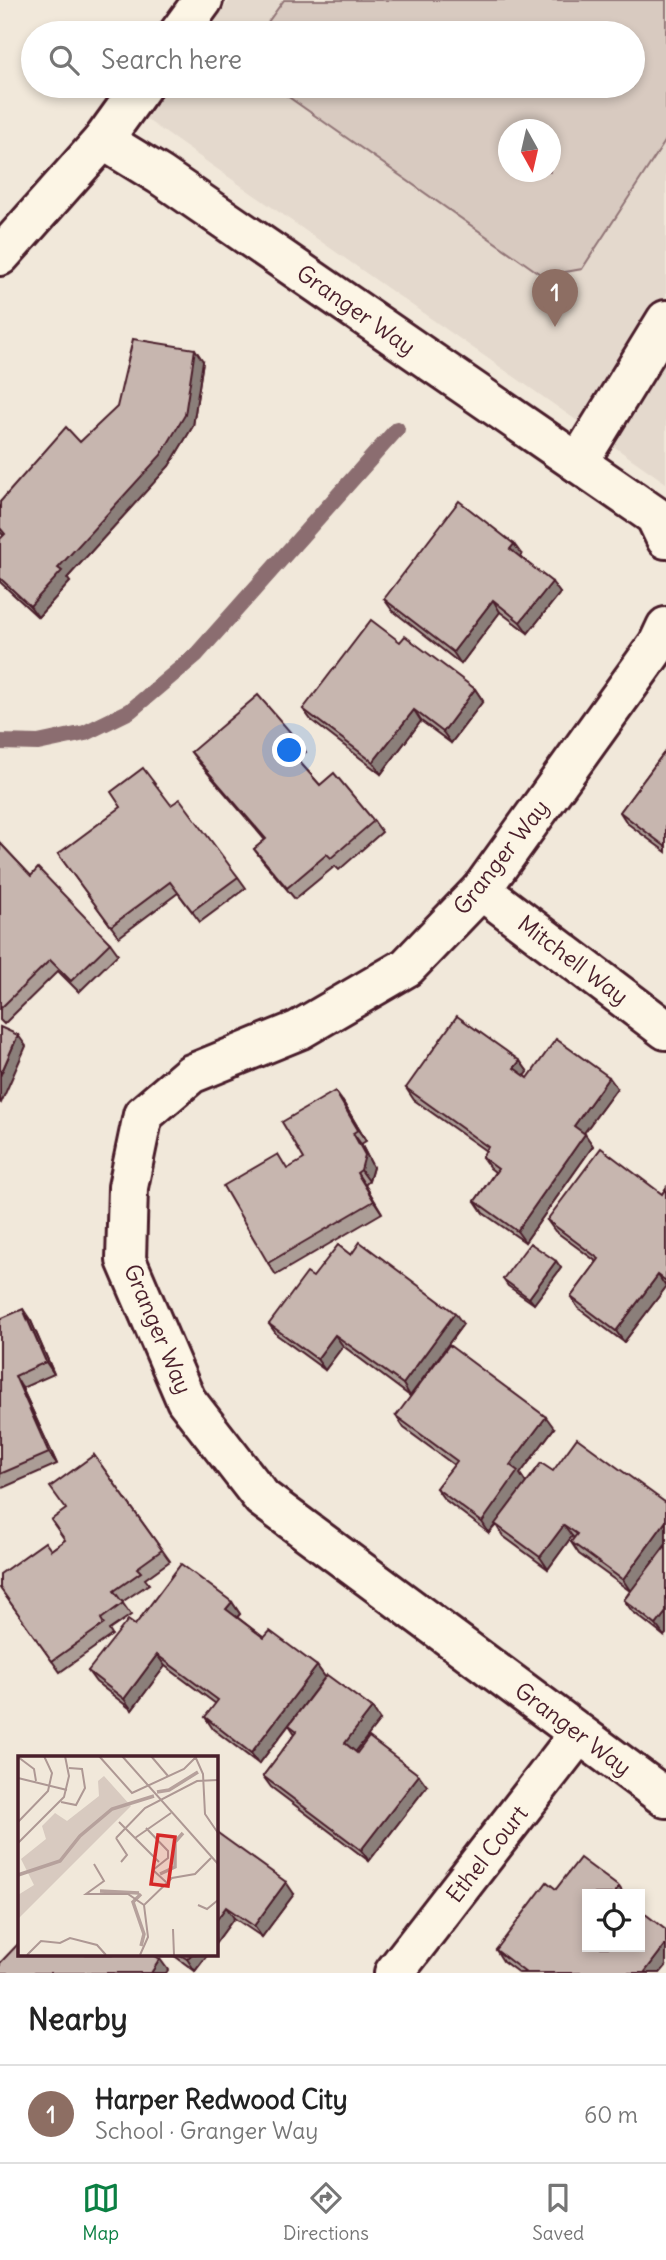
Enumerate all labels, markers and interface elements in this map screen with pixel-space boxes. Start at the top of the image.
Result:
search box [21,21,645,98]
icon: search [45,41,83,79]
text: Search here [101,43,242,76]
north arrow [498,119,561,182]
street label: Granger Way [291,258,421,361]
pin: 1 [532,269,578,327]
your location [272,733,306,767]
street label: Granger Way [447,793,555,920]
street label: Mitchell Way [512,909,634,1011]
street label: Granger Way [118,1259,199,1398]
street label: Granger Way [509,1675,637,1782]
inset map [18,1756,217,1955]
street label: Ethel Court [440,1799,534,1908]
map controls [582,1889,645,1952]
button: locate [582,1889,645,1952]
text: Nearby [28,2000,128,2038]
text: Harper Redwood City [95,2083,348,2116]
text: 1 [46,2100,56,2129]
text: 60 m [584,2100,638,2129]
text: School · Granger Way [95,2116,318,2145]
tab: Map [82,2179,120,2245]
tab: Directions [283,2179,369,2245]
tab: Saved [532,2179,584,2245]

